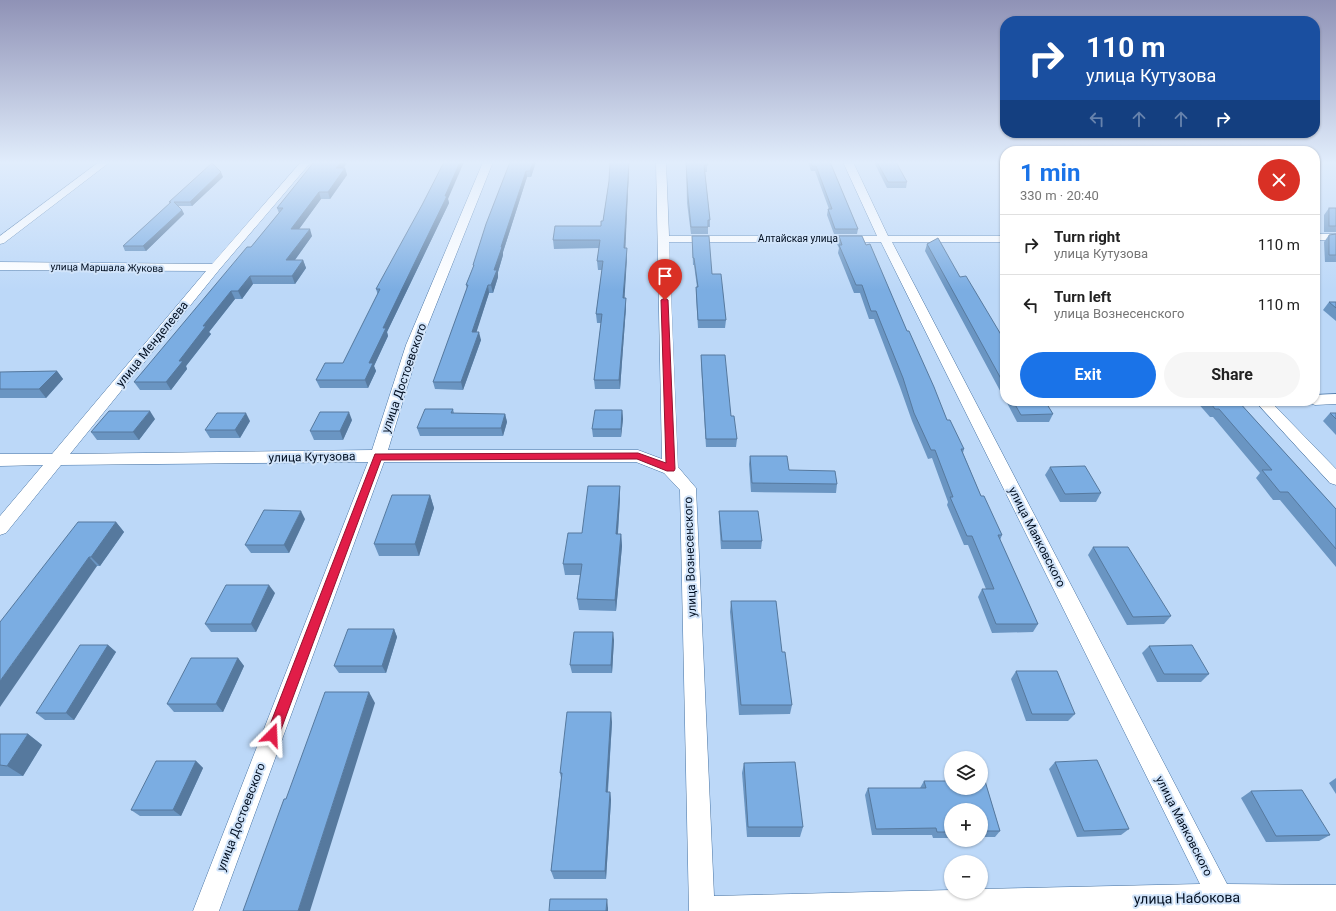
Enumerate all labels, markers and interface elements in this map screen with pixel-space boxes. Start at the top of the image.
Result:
text: 110 m [1086,31,1165,64]
icon: right [1020,32,1072,84]
text: улица Кутузова [1086,65,1216,86]
icon: left [1086,108,1108,130]
icon: ahead [1128,108,1150,130]
icon: ahead [1170,108,1192,130]
icon: right [1212,108,1234,130]
text: 1 min [1020,159,1080,187]
button: close [1258,159,1300,201]
text: 330 m · 20:40 [1020,188,1099,203]
text: Turn right [1054,228,1120,246]
street label: Алтайская улица [758,233,838,244]
icon: right [1020,234,1042,256]
text: 110 m [1258,236,1300,254]
text: улица Кутузова [1054,246,1148,261]
pin [648,259,682,300]
street label: улица Маршала Жукова [51,261,163,274]
icon: arrive [654,265,676,287]
text: Turn left [1054,288,1111,306]
icon: left [1020,294,1042,316]
text: 110 m [1258,296,1300,314]
street label: улица Менделеева [113,298,191,390]
text: улица Вознесенского [1054,306,1184,321]
street label: улица Достоевского [379,321,429,435]
button: Exit [1020,352,1156,398]
button: Share [1164,352,1300,398]
street label: улица Кутузова [268,449,356,465]
street label: улица Маяковского [1006,484,1068,590]
street label: улица Вознесенского [681,496,699,617]
position arrow [251,714,293,756]
map controls [944,751,988,899]
button: layers [944,751,988,795]
street label: улица Достоевского [214,761,268,873]
street label: улица Маяковского [1153,773,1215,879]
button: + [944,803,988,847]
button: − [944,855,988,899]
street label: улица Набокова [1134,889,1240,907]

